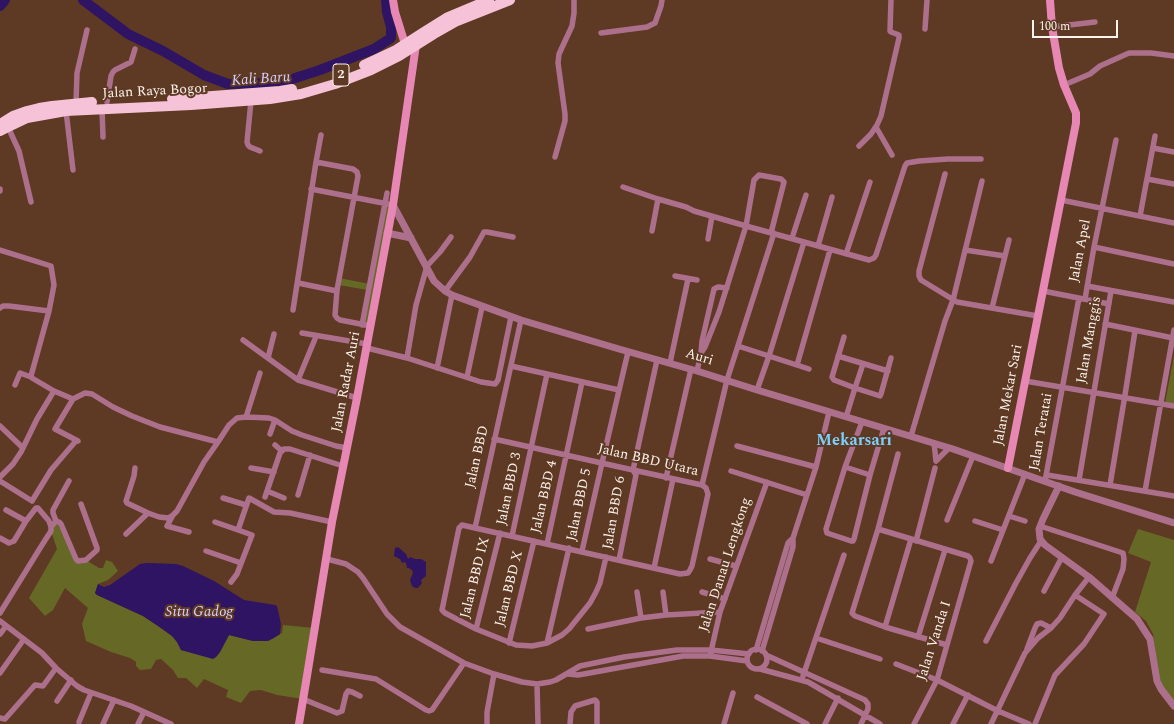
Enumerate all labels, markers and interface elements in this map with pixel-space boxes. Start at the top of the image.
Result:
scale bar [1034,12,1120,38]
text: 100 m [1039,17,1070,36]
road number: 2 [333,64,349,86]
water label: Kali Baru [231,69,291,91]
street label: Jalan Raya Bogor [102,81,208,103]
street label: Jalan Apel [1067,218,1095,284]
street label: Jalan Manggis [1074,295,1106,385]
street label: Jalan Radar Auri [329,330,365,434]
street label: Jalan Mekar Sari [991,343,1027,447]
street label: Auri [683,346,715,370]
street label: Jalan Teratai [1027,392,1057,472]
street label: Jalan BBD [463,424,493,490]
district label: Mekarsari [816,432,892,452]
street label: Jalan BBD Utara [596,441,700,481]
street label: Jalan BBD 3 [494,451,526,527]
street label: Jalan BBD 4 [528,459,562,535]
street label: Jalan BBD 5 [564,467,596,543]
street label: Jalan BBD 6 [600,475,630,551]
street label: Jalan Danau Lengkong [696,496,756,634]
street label: Jalan BBD IX [458,536,494,620]
street label: Jalan BBD X [492,549,528,629]
street label: Jalan Vanda I [914,599,956,683]
water label: Situ Gadog [165,604,233,622]

